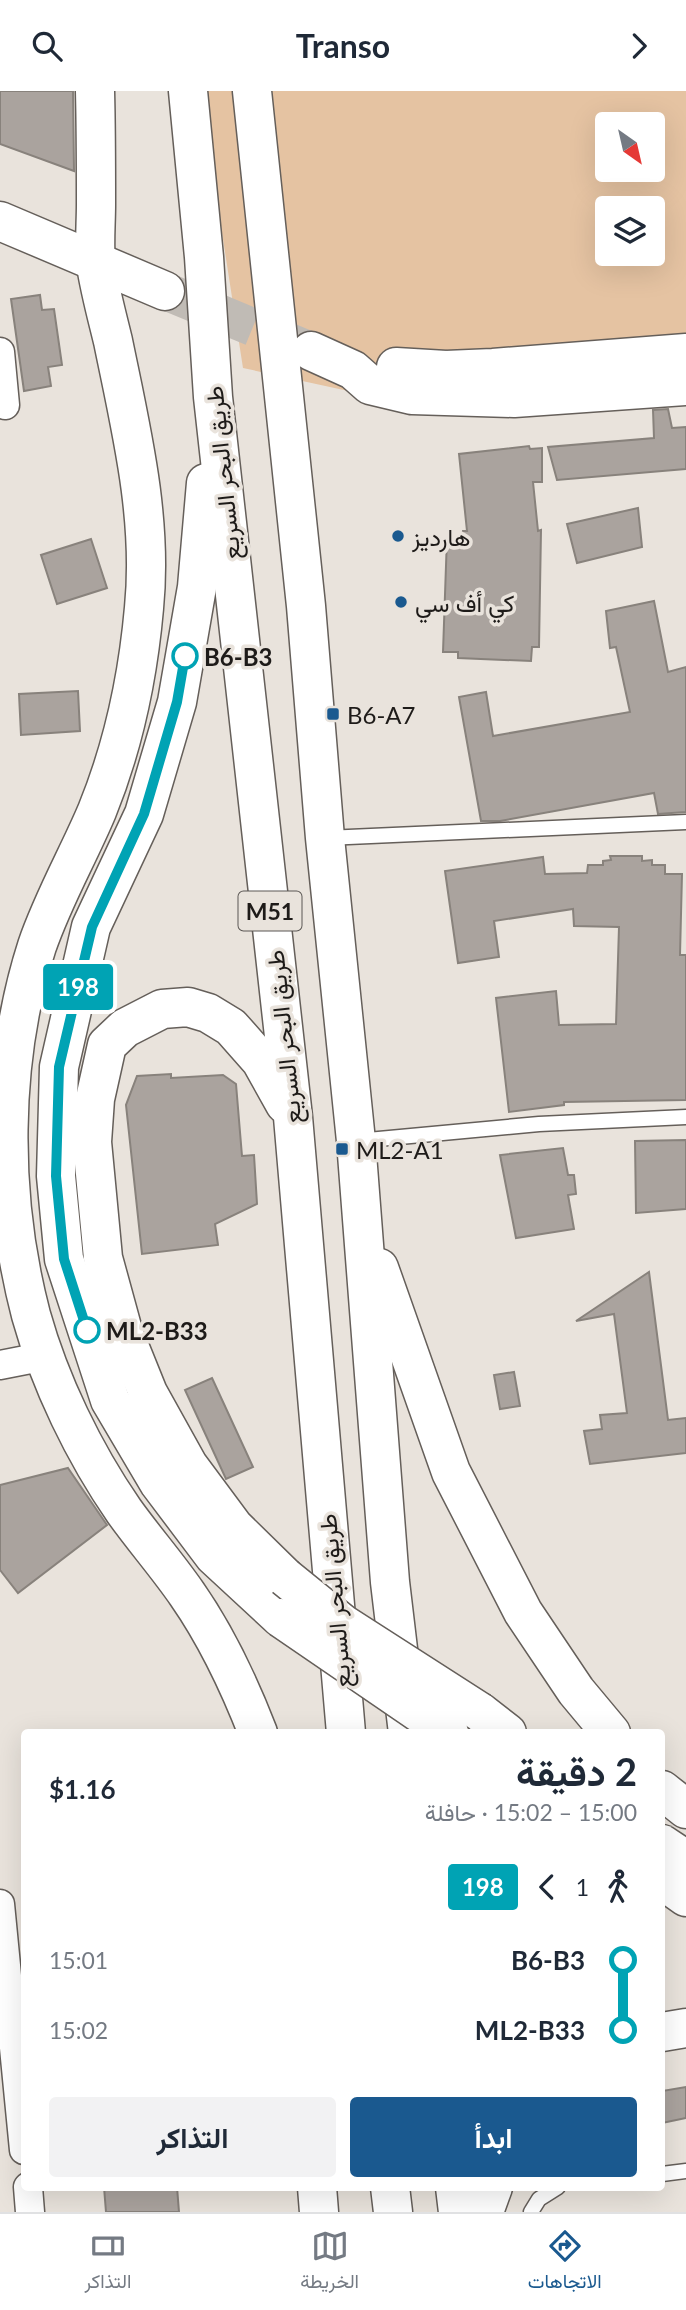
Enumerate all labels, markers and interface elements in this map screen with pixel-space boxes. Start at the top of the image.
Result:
text: Transo [296,26,390,65]
icon: search [28,27,66,65]
icon: forward [620,27,658,65]
north arrow [595,112,665,182]
map controls [595,112,665,266]
button: layers [595,196,665,266]
street label: طريق البحر السريع [198,384,250,561]
place label: هارديز [411,522,470,553]
marker: هارديز [390,528,406,544]
place label: كي أف سي [415,588,514,623]
marker: كي أف سي [393,594,409,610]
place label: B6-B3 [204,642,272,671]
marker: B6-B3 [172,643,198,669]
place label: B6-A7 [347,700,416,729]
marker: B6-A7 [325,706,341,722]
road number: M51 [238,891,302,931]
street label: طريق البحر السريع [259,948,311,1125]
line badge: 198 [38,964,118,1010]
text: 198 [57,972,99,1001]
place label: ML2-A1 [356,1135,444,1164]
marker: ML2-A1 [334,1141,350,1157]
place label: ML2-B33 [106,1316,208,1345]
marker: ML2-B33 [74,1317,100,1343]
street label: طريق البحر السريع [312,1512,360,1689]
text: 2 دقيقة [516,1748,637,1794]
text: $1.16 [49,1773,116,1805]
text: 15:00 – 15:02 · حافلة [425,1798,637,1826]
icon: back [528,1868,566,1906]
icon: walk [599,1868,637,1906]
text: 198 [462,1872,504,1901]
text: 1 [576,1873,589,1901]
text: B6-B3 [511,1944,585,1976]
text: 15:01 [49,1946,108,1974]
text: ML2-B33 [475,2014,585,2046]
text: 15:02 [49,2016,108,2044]
button: التذاكر [49,2097,336,2177]
button: ابدأ [350,2097,637,2177]
tab: التذاكر [84,2227,131,2298]
tab: الخريطة [300,2227,359,2298]
tab: الاتجاهات [528,2227,602,2298]

